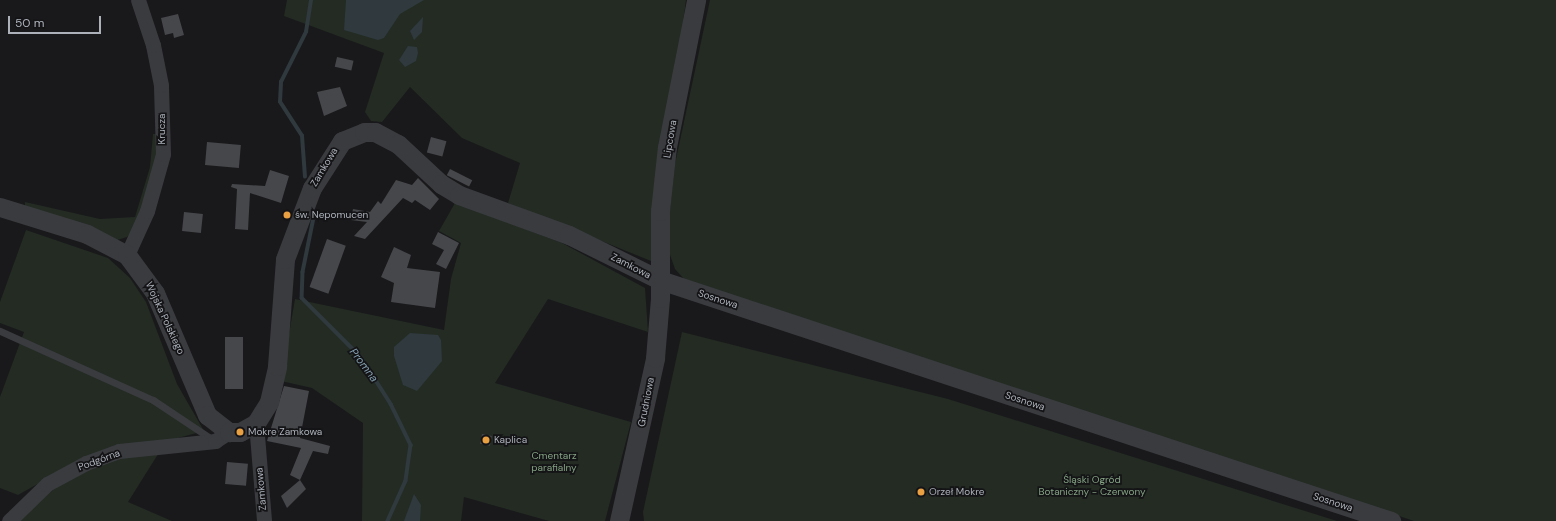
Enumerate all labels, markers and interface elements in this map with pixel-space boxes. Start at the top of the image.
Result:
scale bar [10,8,103,34]
text: 50 m [15,15,44,31]
street label: Krucza [156,113,168,145]
street label: Lipcowa [661,119,679,159]
street label: Zamkowa [308,145,340,189]
place label: św. Nepomucen [295,209,368,221]
marker: św. Nepomucen [282,210,292,220]
street label: Zamkowa [609,251,653,281]
street label: Wojska Polskiego [143,280,187,356]
street label: Sosnowa [697,287,739,311]
water label: Promna [347,345,381,385]
street label: Grudniowa [635,376,657,428]
street label: Sosnowa [1004,389,1046,413]
place label: Mokre Zamkowa [248,426,322,438]
marker: Mokre Zamkowa [235,427,245,437]
place label: Kaplica [494,434,527,446]
marker: Kaplica [481,435,491,445]
street label: Podgórna [76,447,122,473]
park label: Cmentarz parafialny [531,449,577,472]
street label: Zamkowa [253,467,269,511]
park label: Śląski Ogród Botaniczny - Czerwony [1038,473,1146,496]
place label: Orzeł Mokre [929,486,984,498]
marker: Orzeł Mokre [916,487,926,497]
street label: Sosnowa [1312,490,1354,514]

